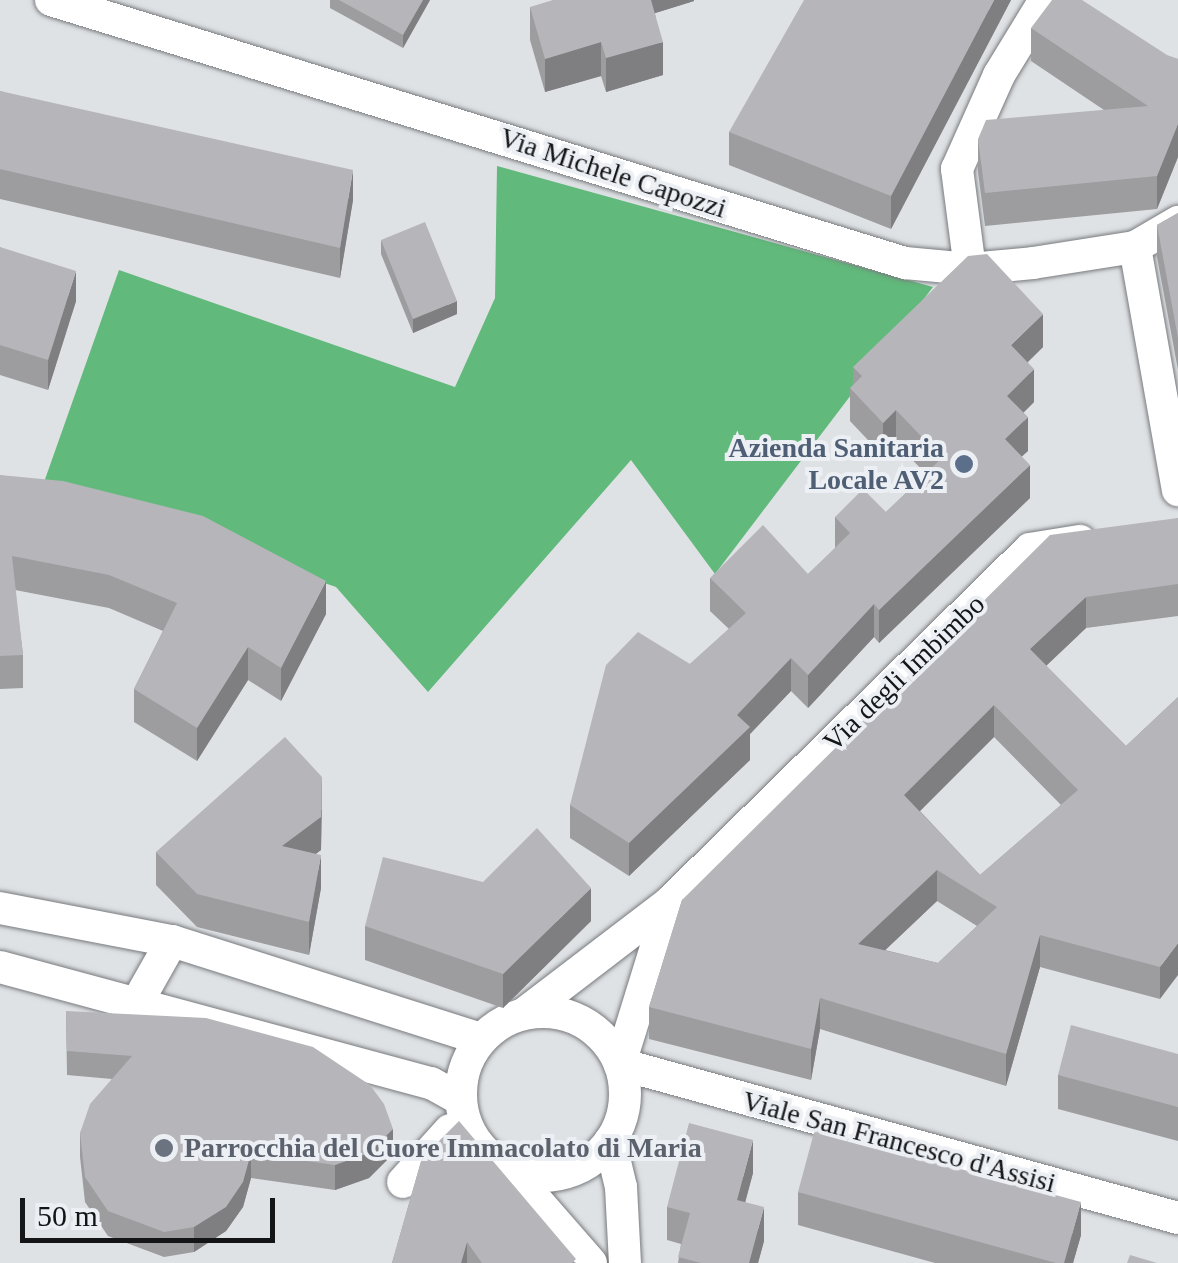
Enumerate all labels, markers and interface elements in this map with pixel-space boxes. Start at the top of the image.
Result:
street label: Via Michele Capozzi [495,121,731,225]
place label: Azienda Sanitaria Locale AV2 [729,431,944,497]
marker: Azienda Sanitaria Locale AV2 [953,453,975,475]
street label: Via degli Imbimbo [816,587,992,759]
street label: Viale San Francesco d'Assisi [739,1084,1059,1200]
place label: Parrocchia del Cuore Immacolato di Maria [184,1131,702,1165]
marker: Parrocchia del Cuore Immacolato di Maria [153,1137,175,1159]
scale bar [25,1178,280,1240]
text: 50 m [37,1199,98,1232]

